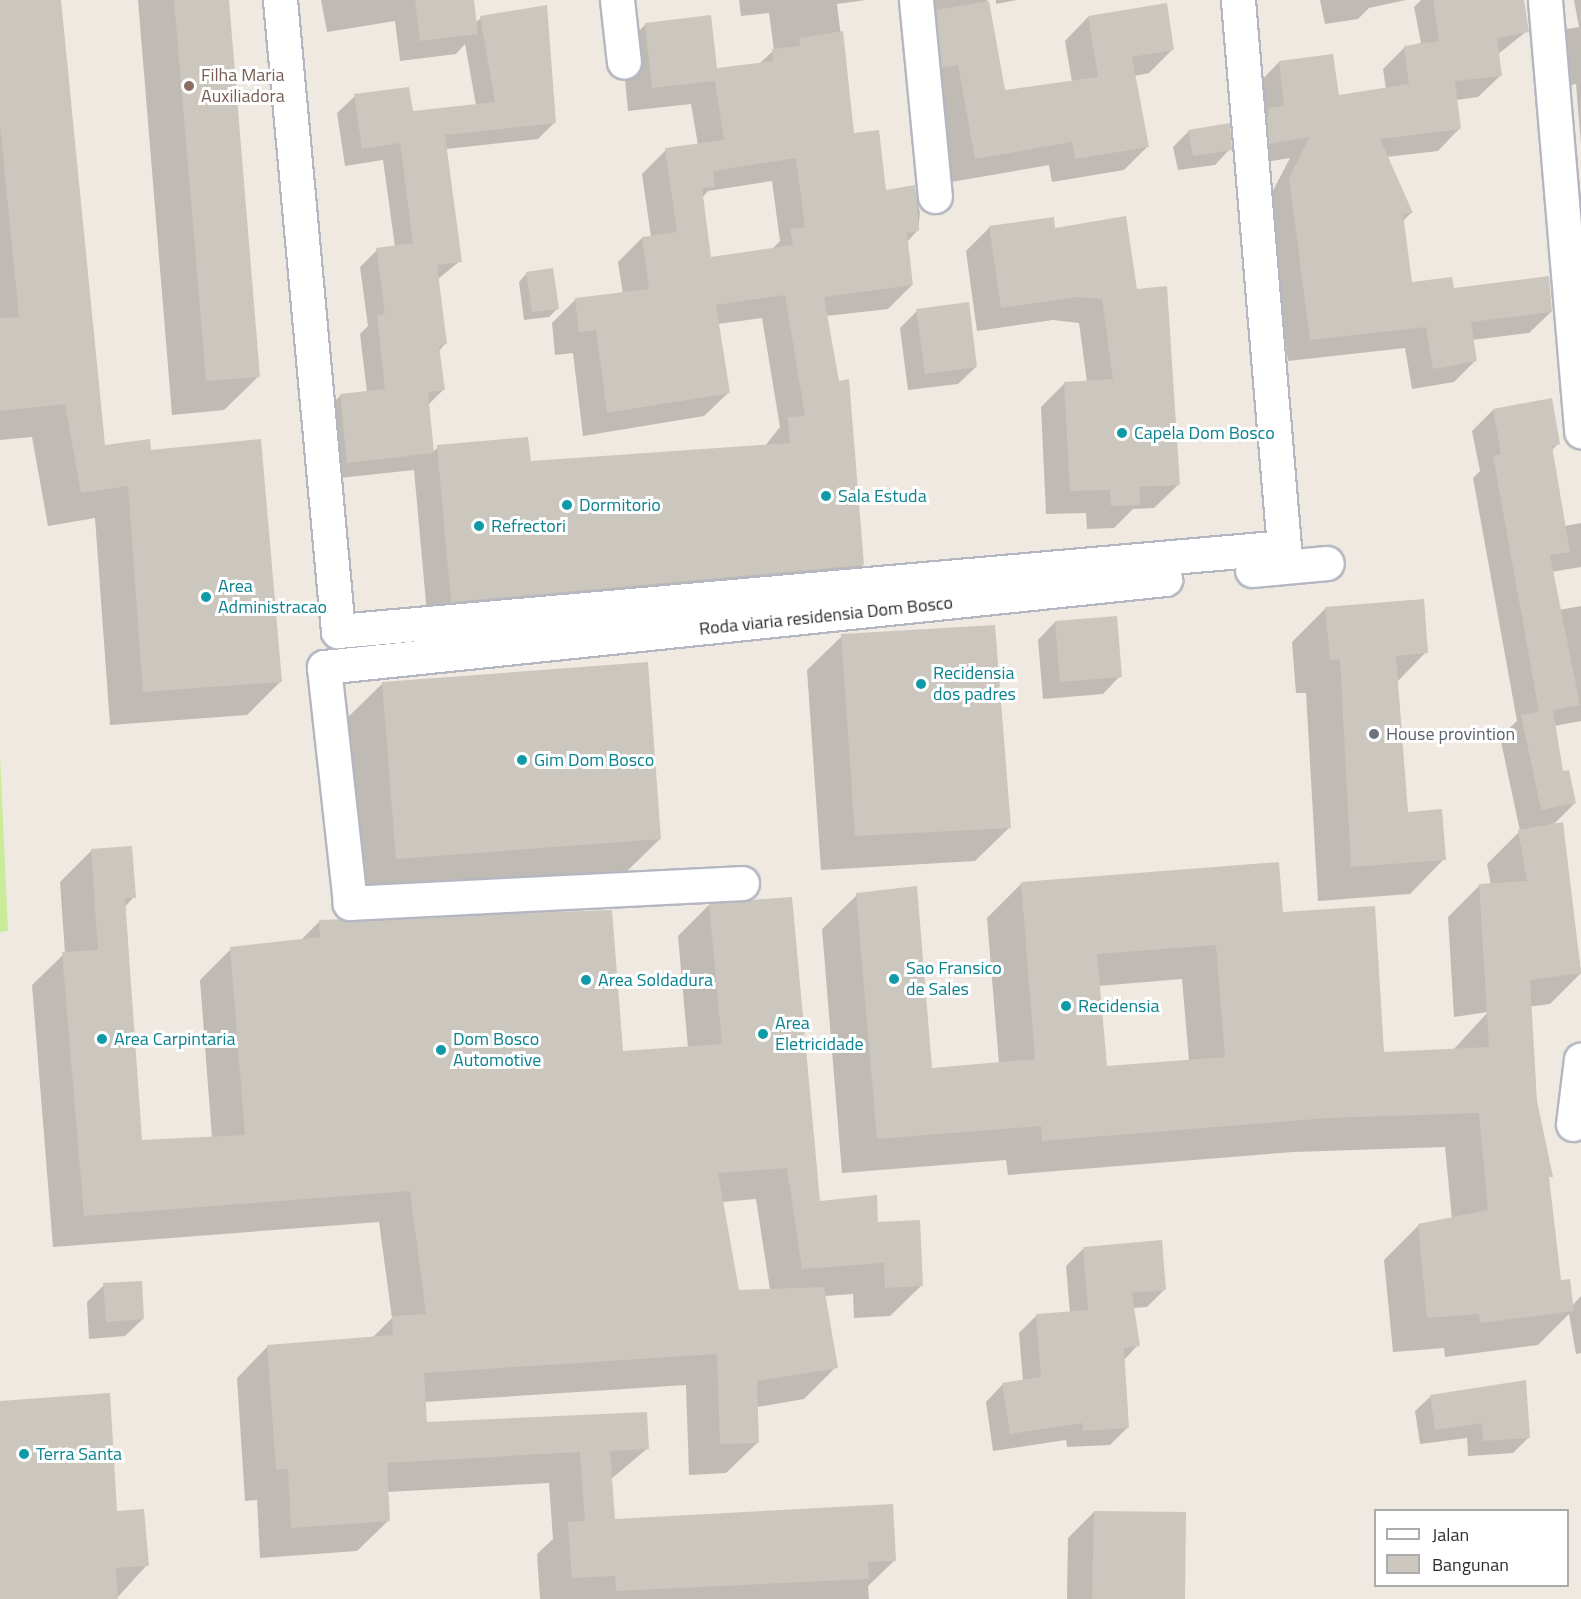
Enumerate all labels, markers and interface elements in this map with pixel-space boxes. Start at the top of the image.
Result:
place label: Filha Maria Auxiliadora [201,65,285,107]
marker: Filha Maria Auxiliadora [182,79,196,93]
place label: Capela Dom Bosco [1134,422,1275,444]
marker: Capela Dom Bosco [1115,426,1129,440]
place label: Sala Estuda [838,485,927,507]
marker: Sala Estuda [819,489,833,503]
place label: Dormitorio [579,494,661,516]
marker: Dormitorio [560,498,574,512]
place label: Refrectori [491,515,566,537]
marker: Refrectori [472,519,486,533]
place label: Area Administracao [218,576,327,618]
marker: Area Administracao [199,590,213,604]
street label: Roda viaria residensia Dom Bosco [698,592,954,640]
place label: Recidensia dos padres [933,663,1016,706]
marker: Recidensia dos padres [914,677,928,691]
place label: House provintion [1386,723,1515,745]
marker: House provintion [1367,727,1381,741]
place label: Gim Dom Bosco [534,749,654,771]
marker: Gim Dom Bosco [515,753,529,767]
place label: Sao Fransico de Sales [906,958,1002,1000]
place label: Area Soldadura [598,969,713,991]
marker: Sao Fransico de Sales [887,972,901,986]
marker: Area Soldadura [579,973,593,987]
place label: Recidensia [1078,995,1159,1017]
marker: Recidensia [1059,999,1073,1013]
place label: Area Eletricidade [775,1013,864,1056]
marker: Area Eletricidade [756,1027,770,1041]
place label: Area Carpintaria [114,1028,235,1050]
place label: Dom Bosco Automotive [453,1029,541,1072]
marker: Area Carpintaria [95,1032,109,1046]
marker: Dom Bosco Automotive [434,1043,448,1057]
place label: Terra Santa [36,1443,122,1465]
marker: Terra Santa [17,1447,31,1461]
legend [1374,1509,1569,1587]
text: Jalan [1432,1521,1469,1548]
text: Bangunan [1432,1551,1509,1578]

